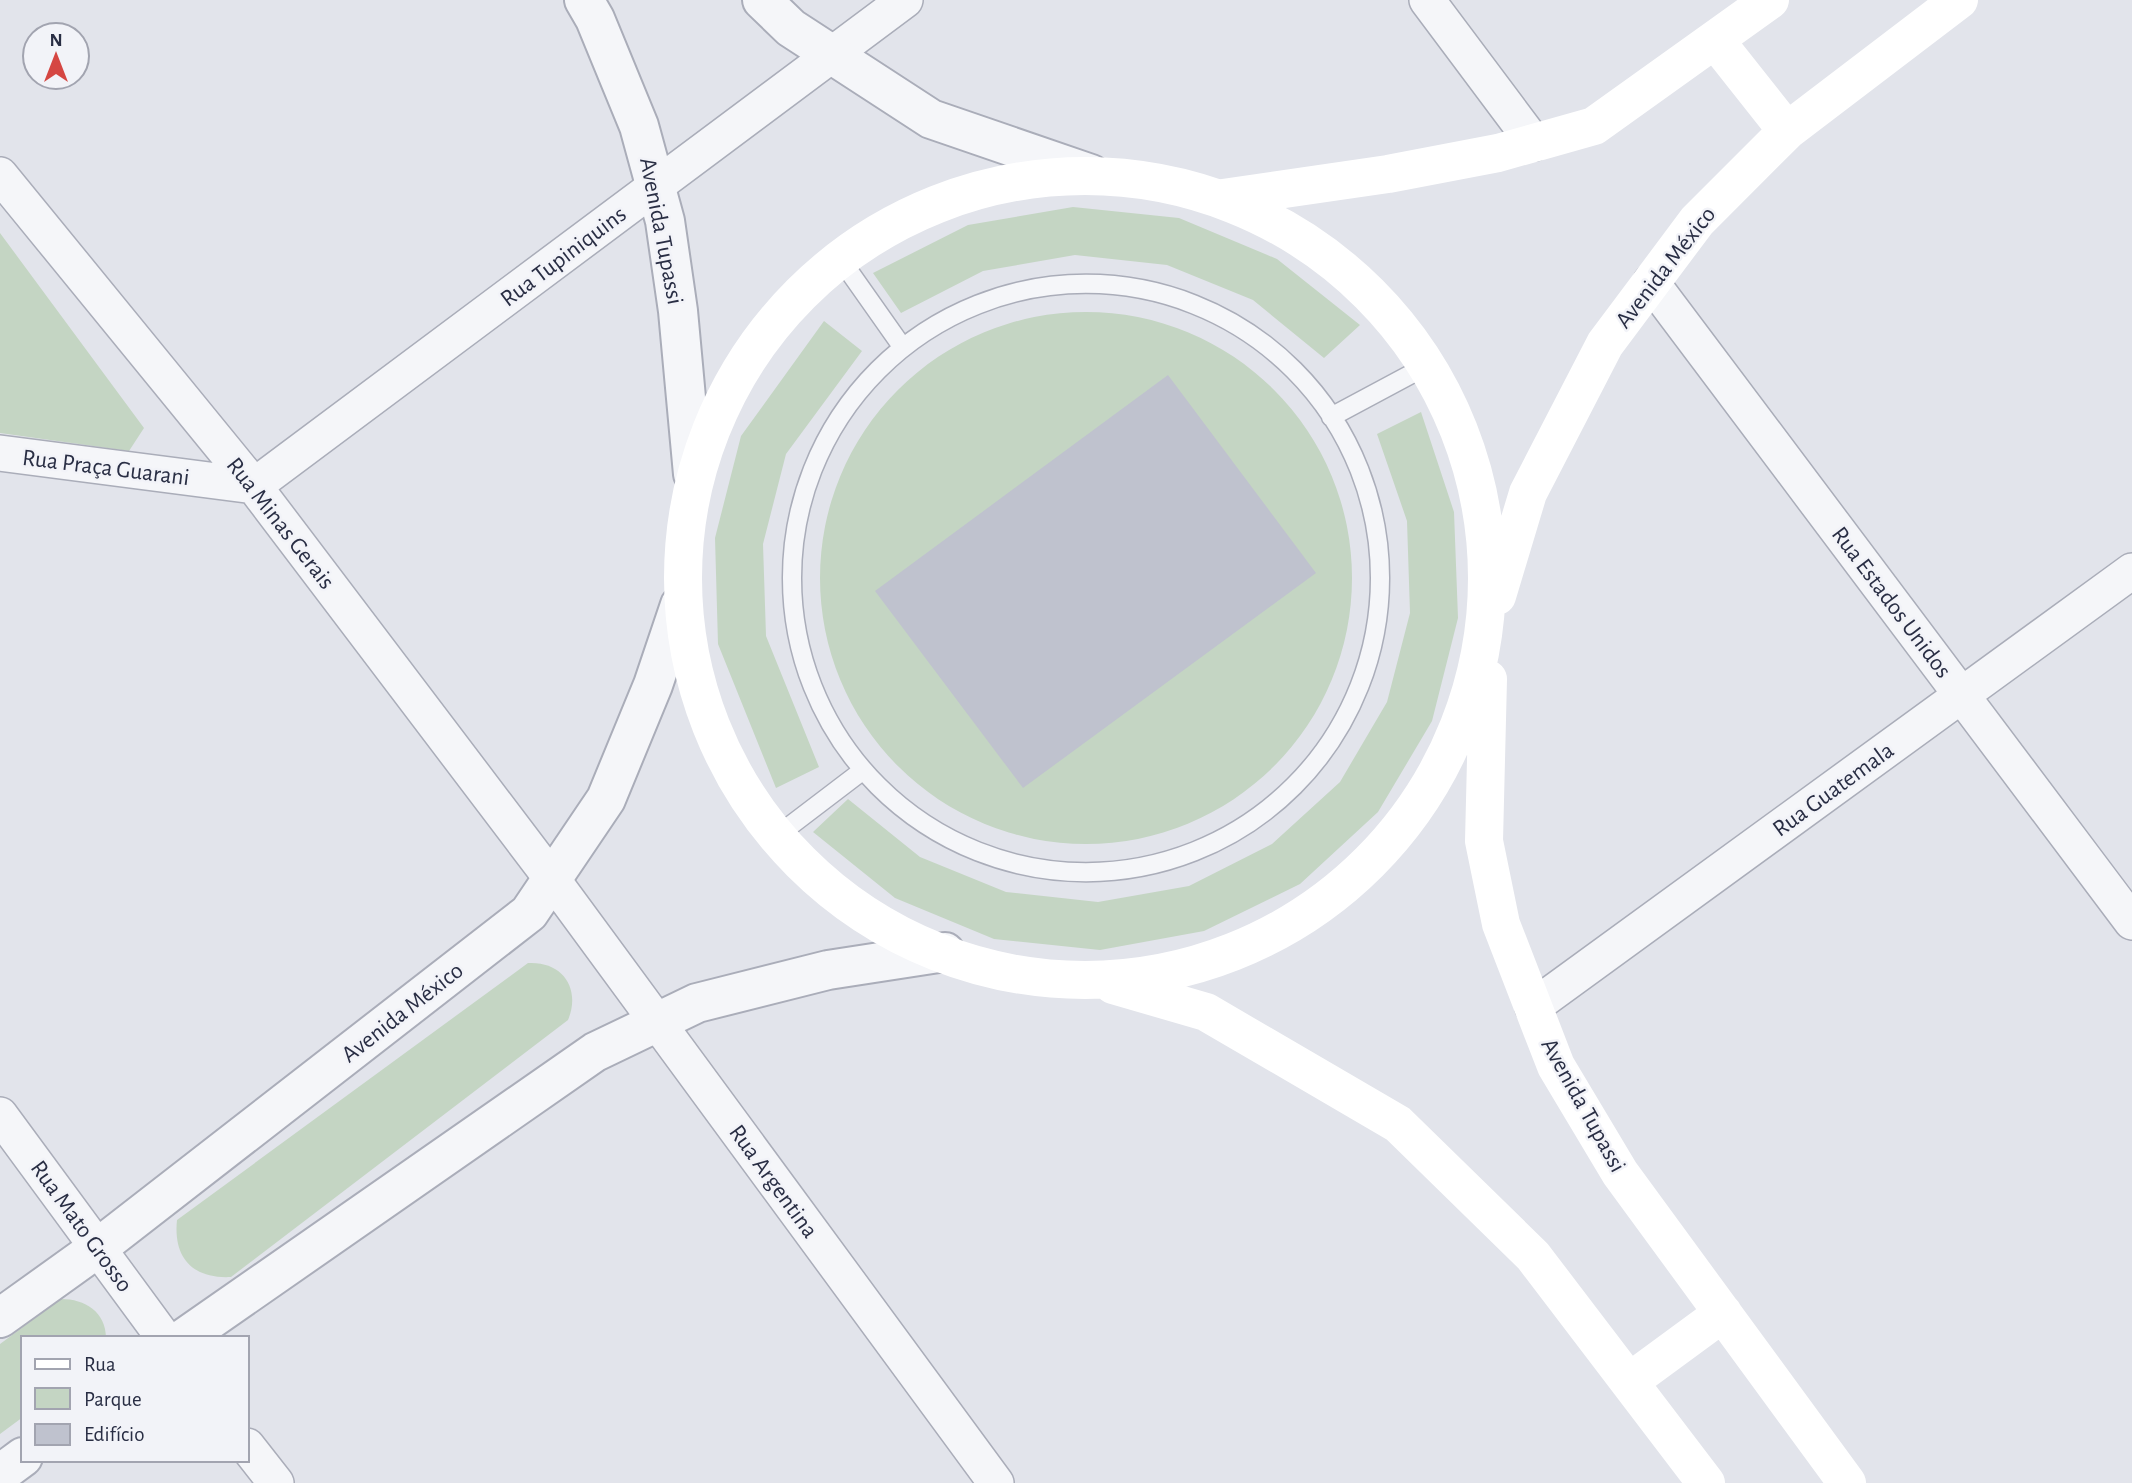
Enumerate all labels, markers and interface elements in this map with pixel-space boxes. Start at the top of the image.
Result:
north arrow [21,21,91,91]
text: N [49,31,63,50]
street label: Avenida Tupassi [635,156,687,307]
street label: Rua Tupiniquins [496,202,631,312]
street label: Avenida México [1611,202,1720,333]
street label: Rua Praça Guarani [21,446,191,490]
street label: Rua Minas Gerais [222,453,339,594]
street label: Rua Estados Unidos [1827,523,1956,683]
street label: Rua Guatemala [1769,738,1899,842]
street label: Avenida México [337,958,468,1067]
street label: Avenida Tupassi [1536,1034,1630,1176]
street label: Rua Argentina [724,1120,822,1243]
street label: Rua Mato Grosso [26,1156,137,1297]
legend [21,1336,248,1462]
text: Rua [84,1354,116,1375]
text: Parque [84,1389,142,1410]
text: Edifício [84,1424,144,1445]

